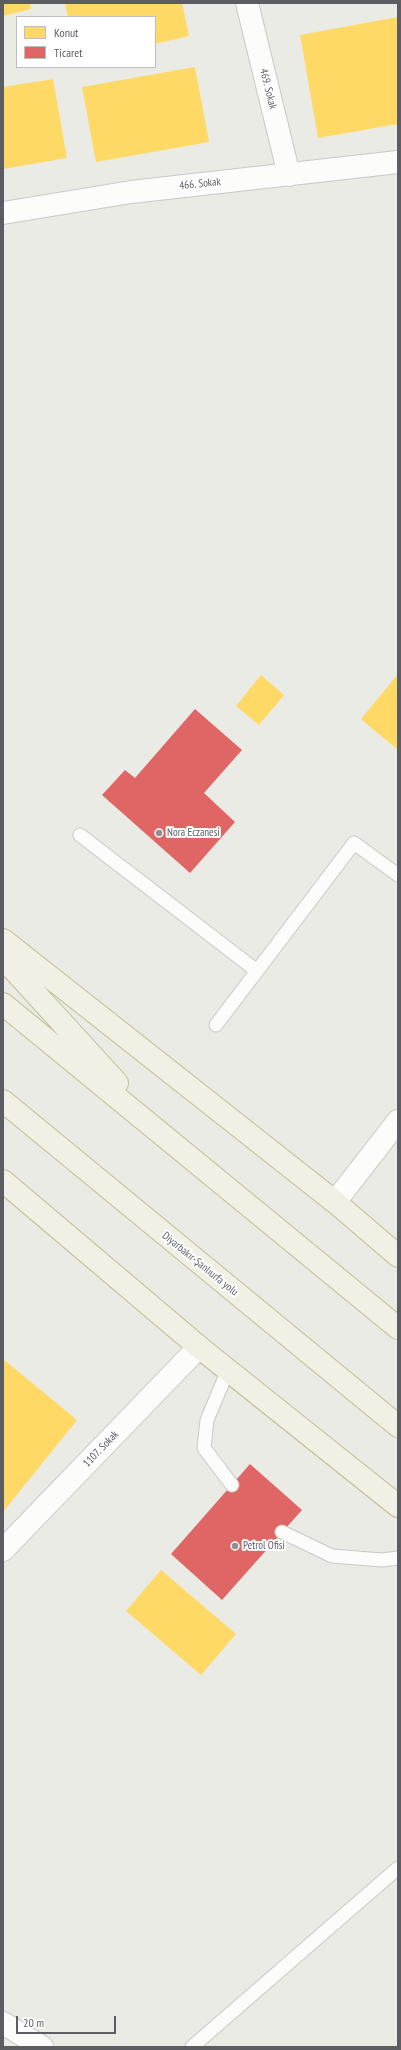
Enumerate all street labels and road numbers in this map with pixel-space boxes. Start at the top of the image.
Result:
street label: 469. Sokak [257,67,279,111]
street label: 466. Sokak [179,175,221,193]
street label: Diyarbakır-Şanlıurfa yolu [159,1229,241,1299]
street label: 1107. Sokak [80,1428,122,1470]

